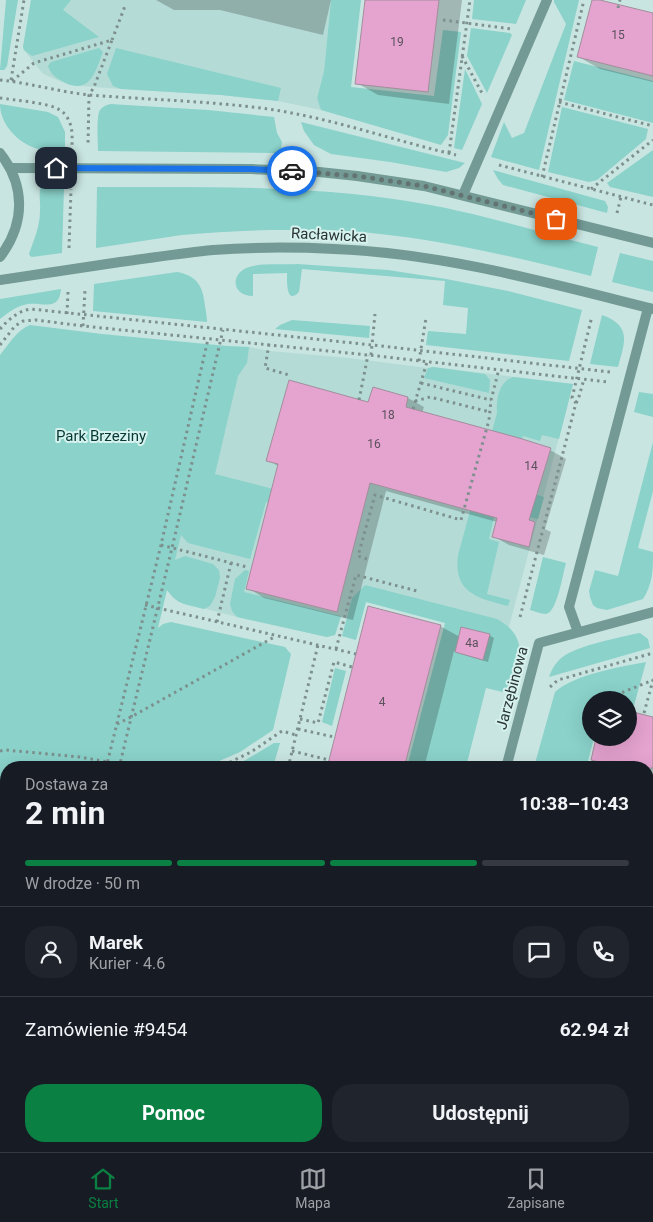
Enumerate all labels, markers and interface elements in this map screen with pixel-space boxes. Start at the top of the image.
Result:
house number: 15 [611,28,625,42]
house number: 19 [390,35,404,49]
courier [267,146,317,196]
pin [35,147,77,189]
icon: home [42,154,70,182]
icon: car [278,157,306,185]
pin [535,198,577,240]
icon: bag [542,205,570,233]
street label: Racławicka [291,224,367,246]
house number: 18 [381,408,395,422]
park label: Park Brzeziny [56,427,146,445]
house number: 16 [367,437,381,451]
house number: 14 [524,459,538,473]
house number: 4a [465,636,479,650]
street label: Jarzębinowa [492,645,532,731]
map controls [582,691,637,746]
button: layers [582,691,637,746]
house number: 4 [379,695,386,709]
text: Dostawa za [25,775,108,794]
text: 10:38–10:43 [519,792,629,815]
text: 2 min [25,794,105,832]
text: W drodze · 50 m [25,874,140,893]
button: person [25,926,77,978]
button: chat [513,926,565,978]
button: phone [577,926,629,978]
text: Marek [89,931,143,954]
text: Kurier · 4.6 [89,954,165,973]
text: Zamówienie #9454 [25,1018,188,1041]
text: 62.94 zł [560,1018,629,1041]
button: Pomoc [25,1084,322,1142]
button: Udostępnij [332,1084,629,1142]
tab: Start [88,1165,119,1211]
tab: Mapa [295,1165,331,1211]
tab: Zapisane [507,1165,565,1211]

